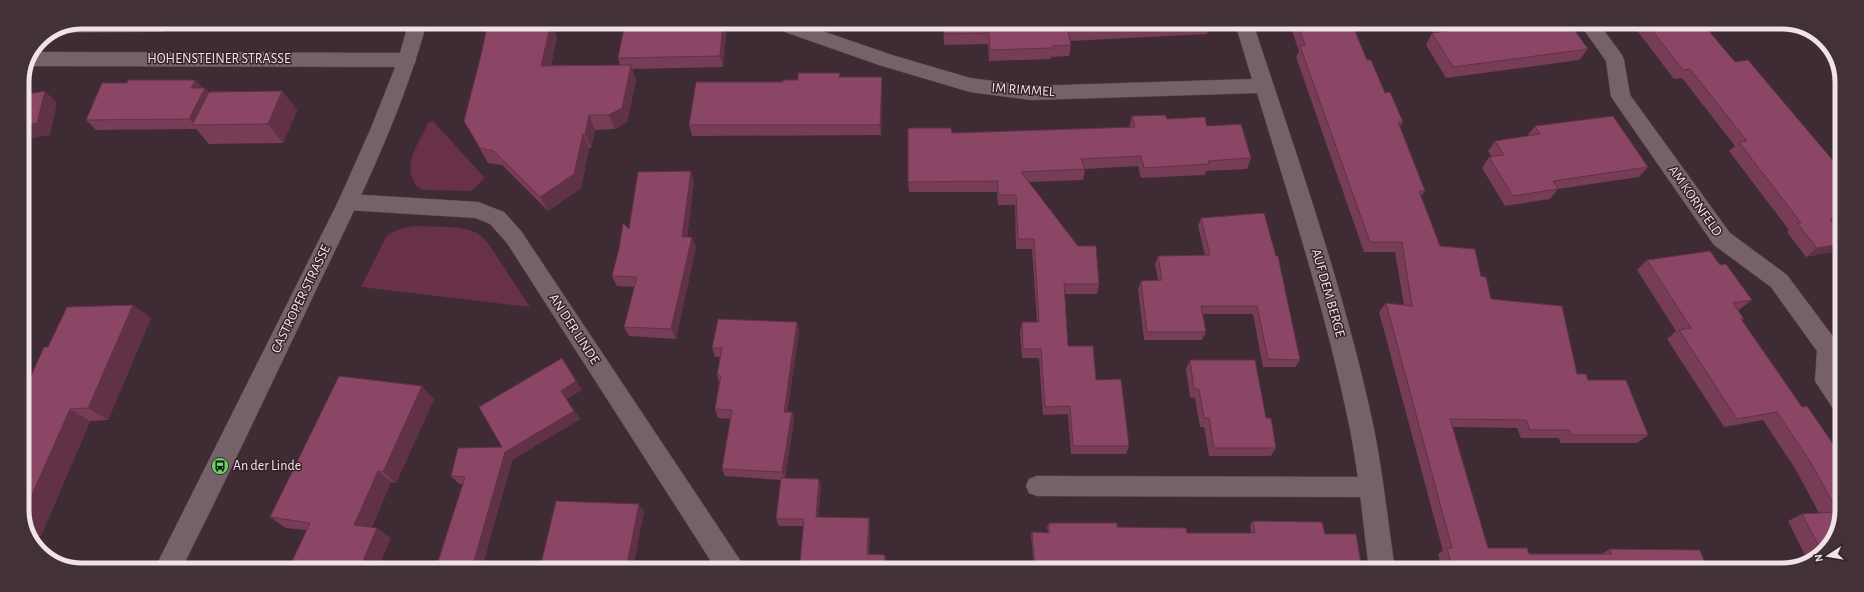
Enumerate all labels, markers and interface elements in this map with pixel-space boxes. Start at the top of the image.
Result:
street label: HOHENSTEINER STRASSE [147,52,291,66]
street label: IM RIMMEL [991,81,1055,99]
street label: AM KORNFELD [1666,163,1724,239]
street label: CASTROPER STRASSE [269,243,333,355]
street label: AUF DEM BERGE [1309,247,1347,339]
street label: AN DER LINDE [546,291,602,367]
bus stop icon: An der Linde [210,456,230,476]
place label: An der Linde [233,459,301,473]
north arrow [1808,536,1848,576]
text: N [1813,553,1825,563]

